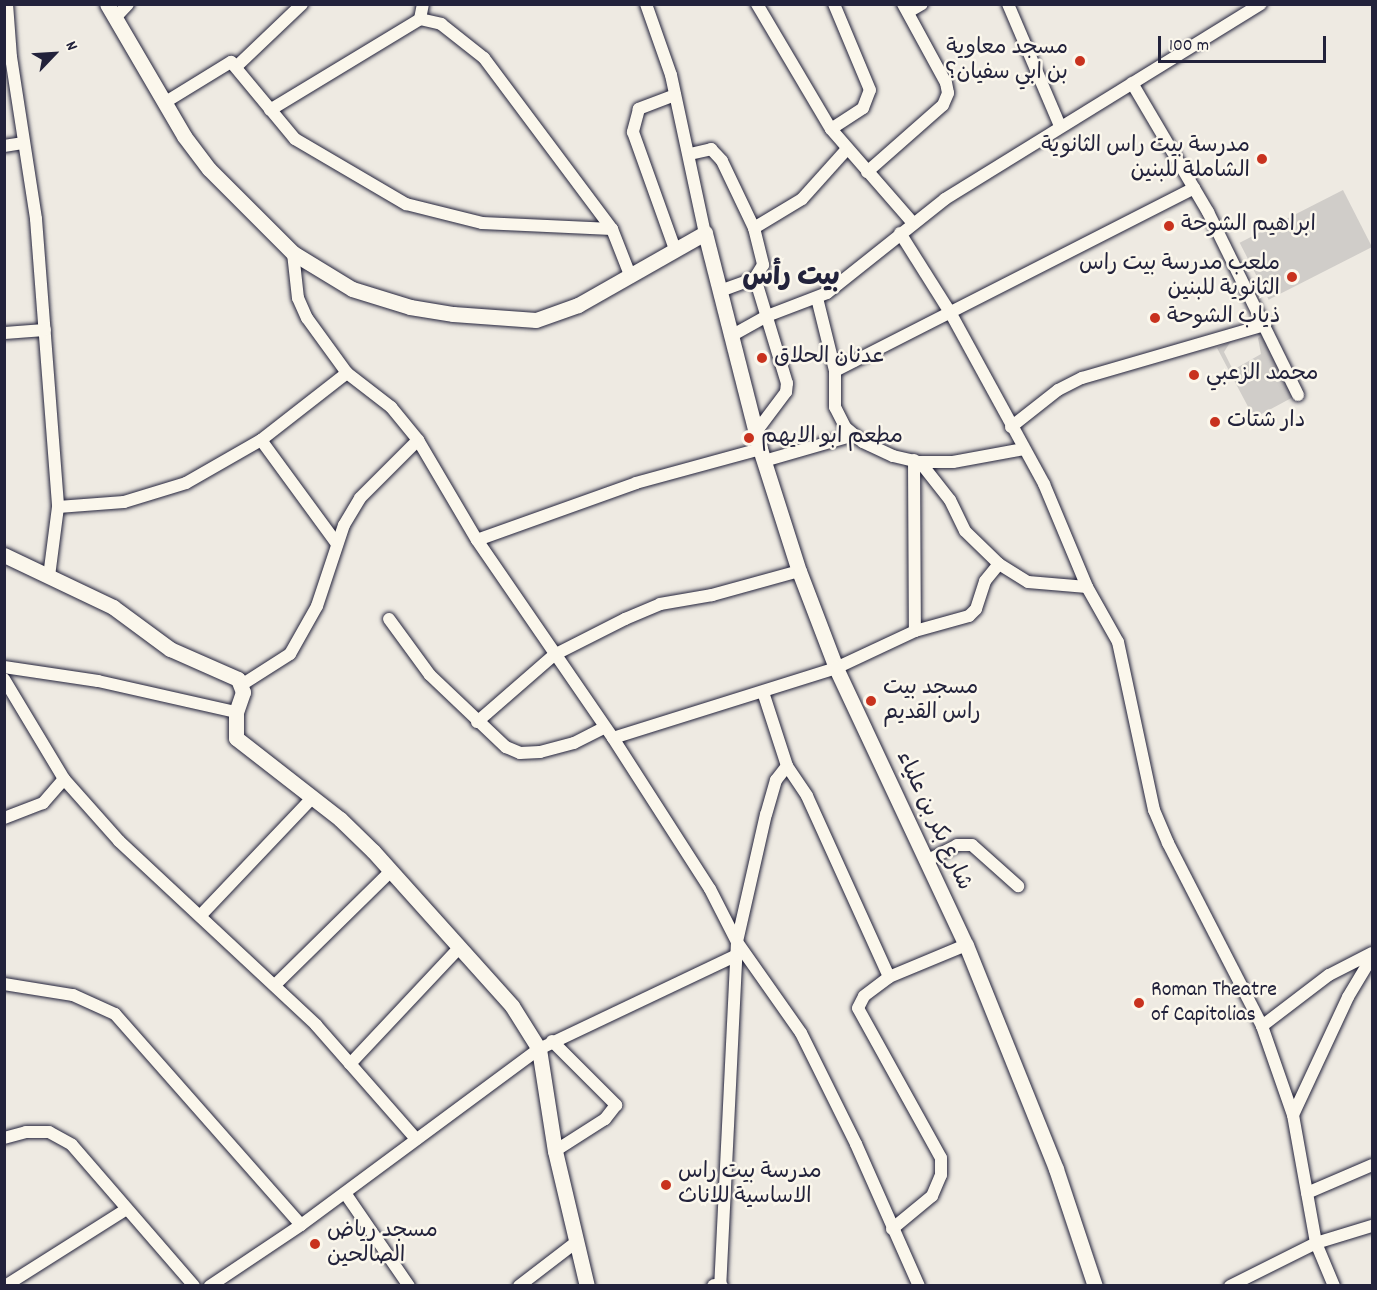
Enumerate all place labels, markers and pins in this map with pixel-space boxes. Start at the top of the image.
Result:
place label: مسجد معاوية بن ابي سفيان؟ [945,35,1068,86]
marker: مسجد معاوية بن ابي سفيان؟ [1073,54,1087,68]
place label: مدرسة بيت راس الثانوية الشاملة للبنين [1041,133,1250,184]
marker: مدرسة بيت راس الثانوية الشاملة للبنين [1255,152,1269,166]
place label: ابراهيم الشوحة [1181,213,1316,239]
marker: ابراهيم الشوحة [1162,219,1176,233]
place label: ملعب مدرسة بيت راس الثانوية للبنين [1079,251,1280,302]
marker: ملعب مدرسة بيت راس الثانوية للبنين [1285,270,1299,284]
place label: ذياب الشوحة [1167,305,1280,331]
marker: ذياب الشوحة [1148,311,1162,325]
place label: عدنان الحلاق [774,345,885,371]
marker: عدنان الحلاق [755,351,769,365]
place label: محمد الزعبي [1206,362,1319,388]
marker: محمد الزعبي [1187,368,1201,382]
place label: دار شتات [1227,409,1305,435]
marker: دار شتات [1208,415,1222,429]
place label: مطعم ابو الايهم [761,425,903,451]
marker: مطعم ابو الايهم [742,431,756,445]
place label: مسجد بيت راس القديم [883,675,981,726]
marker: مسجد بيت راس القديم [864,694,878,708]
place label: Roman Theatre of Capitolias [1151,977,1277,1028]
marker: Roman Theatre of Capitolias [1132,996,1146,1010]
place label: مدرسة بيت راس الاساسية للاناث [678,1159,822,1210]
marker: مدرسة بيت راس الاساسية للاناث [659,1178,673,1192]
place label: مسجد رياض الصالحين [327,1218,438,1270]
marker: مسجد رياض الصالحين [308,1237,322,1251]

